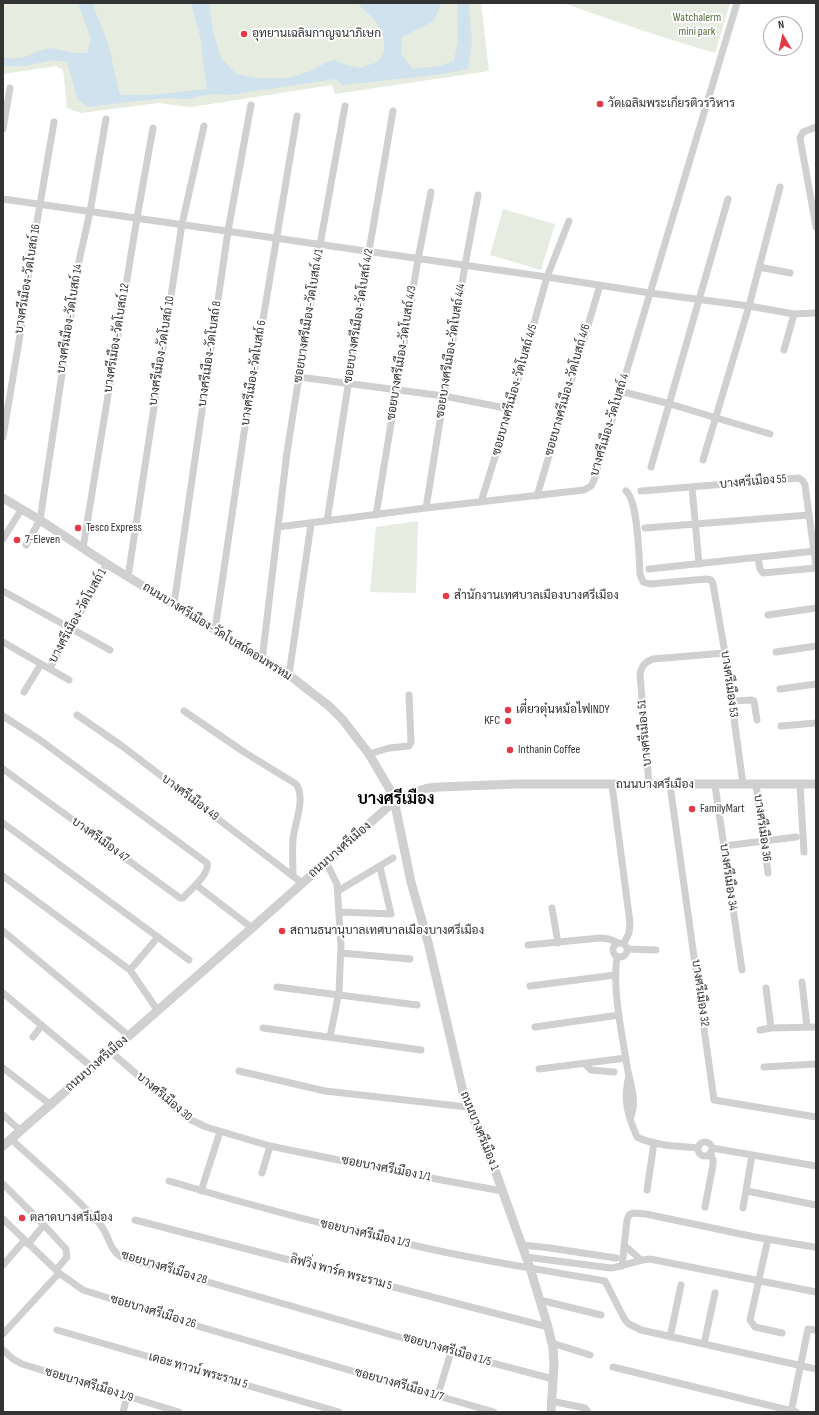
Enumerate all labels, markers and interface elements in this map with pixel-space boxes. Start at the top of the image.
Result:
park label: Watchalerm mini park [673,11,721,39]
north arrow [763,16,803,56]
text: N [777,18,785,32]
place label: อุทยานเฉลิมกาญจนาภิเษก [252,27,381,41]
marker: อุทยานเฉลิมกาญจนาภิเษก [239,29,249,39]
place label: วัดเฉลิมพระเกียรติวรวิหาร [608,97,735,111]
marker: วัดเฉลิมพระเกียรติวรวิหาร [595,99,605,109]
street label: บางศรีเมือง-วัดโบสถ์ 16 [12,223,44,335]
street label: ซอยบางศรีเมือง-วัดโบสถ์ 4/1 [291,248,327,384]
street label: ซอยบางศรีเมือง-วัดโบสถ์ 4/2 [341,248,377,384]
street label: บางศรีเมือง-วัดโบสถ์ 14 [54,263,86,375]
street label: บางศรีเมือง-วัดโบสถ์ 12 [101,282,133,394]
street label: ซอยบางศรีเมือง-วัดโบสถ์ 4/4 [433,283,469,419]
street label: ซอยบางศรีเมือง-วัดโบสถ์ 4/3 [384,285,420,421]
street label: บางศรีเมือง-วัดโบสถ์ 10 [146,295,178,407]
street label: บางศรีเมือง-วัดโบสถ์ 8 [195,300,225,408]
street label: บางศรีเมือง-วัดโบสถ์ 6 [239,319,269,427]
street label: ซอยบางศรีเมือง-วัดโบสถ์ 4/6 [542,322,594,458]
street label: ซอยบางศรีเมือง-วัดโบสถ์ 4/5 [489,323,541,457]
street label: บางศรีเมือง-วัดโบสถ์ 4 [588,372,632,478]
street label: บางศรีเมือง 55 [719,472,787,492]
place label: Tesco Express [86,521,142,535]
marker: Tesco Express [73,523,83,533]
place label: 7-Eleven [25,533,60,547]
marker: 7-Eleven [12,535,22,545]
street label: บางศรีเมือง-วัดโบสถ์ 1 [46,566,110,666]
street label: ถนนบางศรีเมือง-วัดโบสถ์ดอนพรหม [140,580,294,684]
place label: สำนักงานเทศบาลเมืองบางศรีเมือง [454,589,619,603]
marker: สำนักงานเทศบาลเมืองบางศรีเมือง [441,591,451,601]
street label: บางศรีเมือง 53 [717,650,741,718]
street label: บางศรีเมือง 51 [635,699,655,767]
place label: เตี๋ยวตุ๋นหม้อไฟINDY [516,703,610,717]
marker: เตี๋ยวตุ๋นหม้อไฟINDY [503,705,513,715]
place label: KFC [484,714,500,728]
marker: KFC [503,716,513,726]
place label: Inthanin Coffee [518,743,580,757]
marker: Inthanin Coffee [505,745,515,755]
street label: บางศรีเมือง 49 [159,772,221,824]
street label: ถนนบางศรีเมือง [616,778,694,792]
district label: บางศรีเมือง [358,790,434,810]
street label: บางศรีเมือง 36 [750,793,774,863]
place label: FamilyMart [700,802,745,816]
marker: FamilyMart [687,804,697,814]
street label: บางศรีเมือง 47 [69,814,131,866]
street label: ถนนบางศรีเมือง [306,819,374,881]
street label: บางศรีเมือง 34 [716,843,740,911]
place label: สถานธนานุบาลเทศบาลเมืองบางศรีเมือง [290,924,484,938]
marker: สถานธนานุบาลเทศบาลเมืองบางศรีเมือง [277,926,287,936]
street label: บางศรีเมือง 32 [688,959,712,1027]
street label: ถนนบางศรีเมือง [63,1033,131,1095]
street label: บางศรีเมือง 30 [133,1070,195,1124]
street label: ถนนบางศรีเมือง 1 [457,1089,501,1173]
street label: ซอยบางศรีเมือง 1/1 [340,1153,432,1185]
place label: ตลาดบางศรีเมือง [30,1211,113,1225]
marker: ตลาดบางศรีเมือง [17,1213,27,1223]
street label: ซอยบางศรีเมือง 1/3 [319,1217,411,1251]
street label: ซอยบางศรีเมือง 28 [119,1248,209,1288]
street label: ลิฟวิ่ง พาร์ค พระราม 5 [288,1252,394,1294]
street label: ซอยบางศรีเมือง 26 [108,1292,198,1332]
street label: ซอยบางศรีเมือง 1/5 [401,1330,493,1370]
street label: เดอะ ทาวน์ พระราม 5 [147,1350,249,1392]
street label: ซอยบางศรีเมือง 1/9 [43,1365,135,1405]
street label: ซอยบางศรีเมือง 1/7 [353,1365,445,1405]

